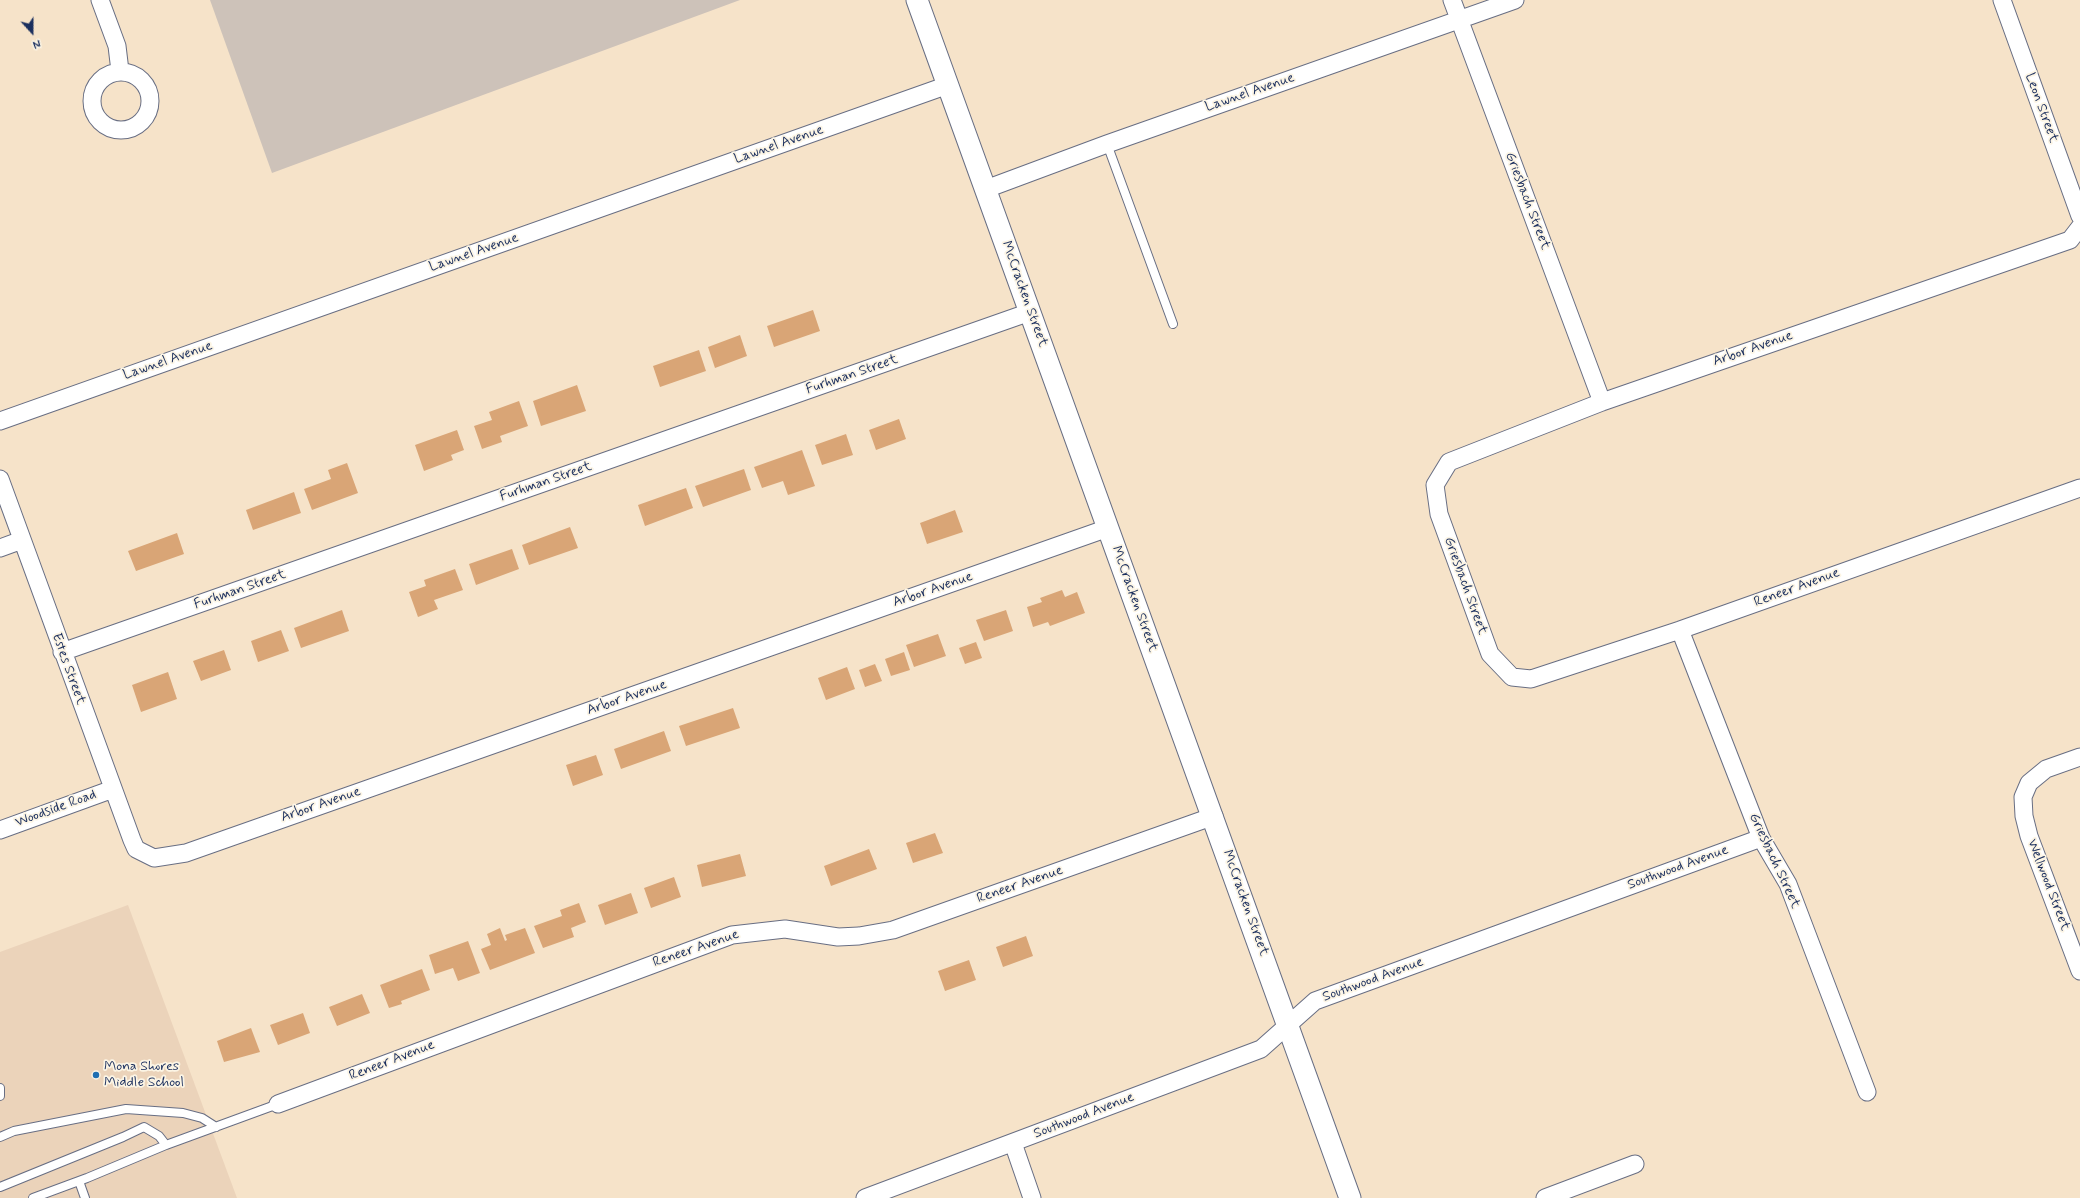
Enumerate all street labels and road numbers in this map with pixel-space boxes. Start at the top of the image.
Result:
street label: Lawnel Avenue [1203,70,1297,116]
street label: Leon Street [2021,71,2061,145]
street label: Lawnel Avenue [732,122,826,168]
street label: Griesbach Street [1501,150,1553,252]
street label: Lawnel Avenue [427,230,521,276]
street label: McCracken Street [997,239,1051,349]
street label: Arbor Avenue [1711,328,1795,370]
street label: Lawnel Avenue [121,338,215,384]
street label: Furhman Street [804,351,900,399]
street label: Furhman Street [498,458,594,506]
street label: Griesbach Street [1440,535,1490,637]
street label: McCracken Street [1107,544,1161,654]
street label: Reneer Avenue [1752,565,1842,611]
street label: Furhman Street [192,566,288,614]
street label: Arbor Avenue [891,569,975,611]
street label: Estes Street [47,631,89,707]
street label: Arbor Avenue [585,677,669,719]
street label: Arbor Avenue [279,784,363,826]
street label: Woodside Road [13,787,99,831]
street label: Griesbach Street [1745,811,1803,911]
street label: Wellwood Street [2023,837,2073,933]
street label: Southwood Avenue [1625,842,1731,894]
street label: McCracken Street [1218,848,1272,958]
street label: Reneer Avenue [975,862,1065,908]
street label: Reneer Avenue [651,926,741,972]
street label: Southwood Avenue [1320,954,1426,1006]
street label: Reneer Avenue [347,1037,437,1085]
street label: Southwood Avenue [1031,1089,1137,1143]

